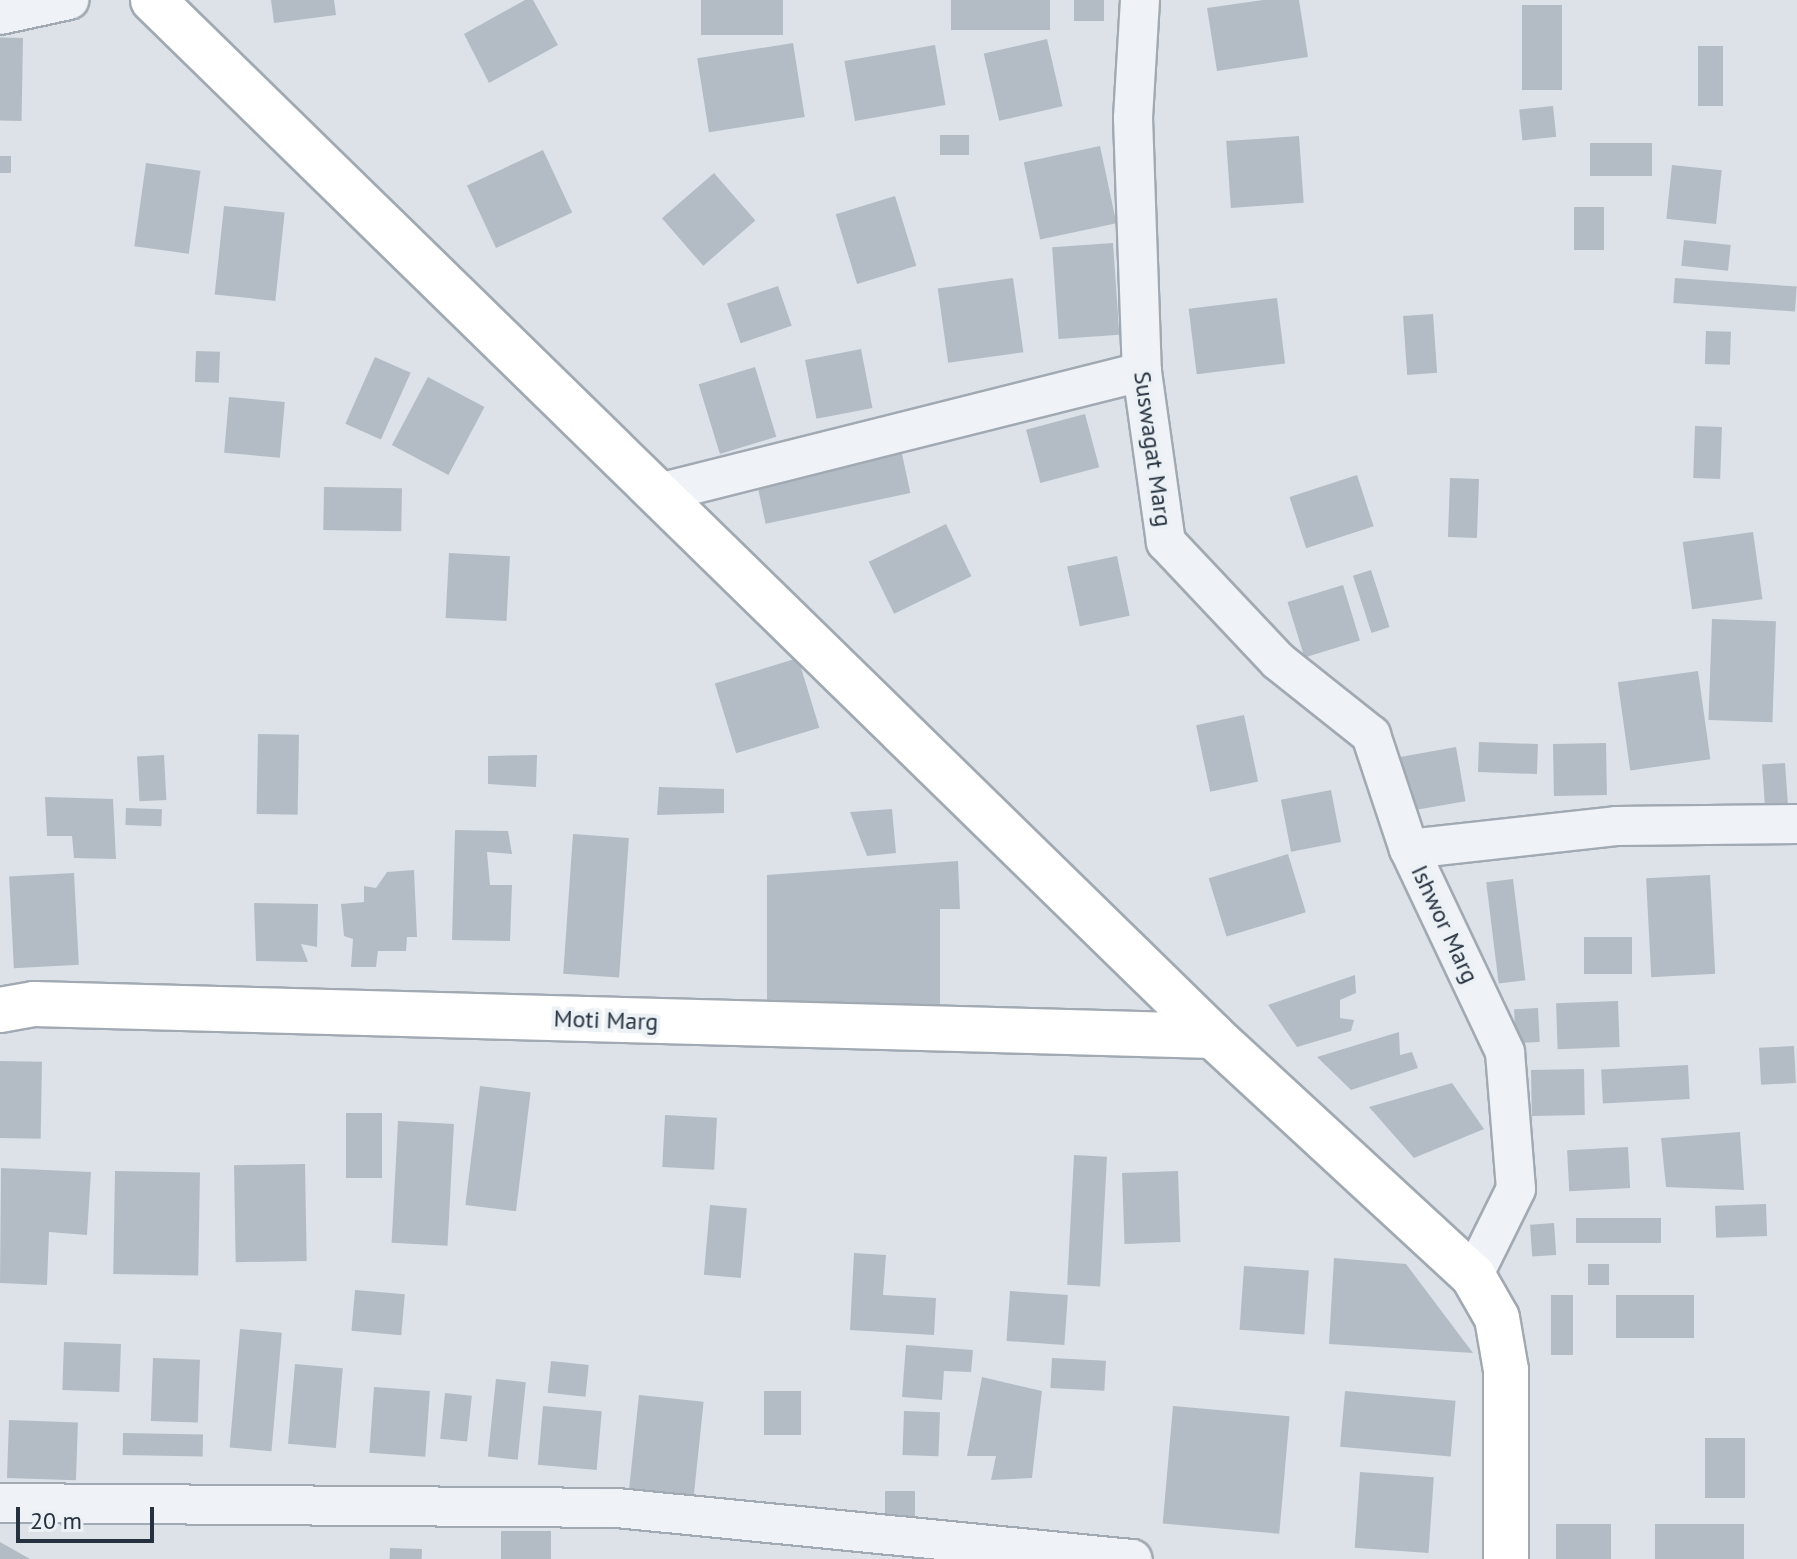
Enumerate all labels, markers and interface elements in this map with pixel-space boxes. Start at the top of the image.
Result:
street label: Suswagat Marg [1128,369,1178,529]
street label: Ishwor Marg [1405,860,1485,988]
street label: Moti Marg [553,1004,659,1036]
scale bar [20,1491,158,1541]
text: 20 m [30,1505,82,1536]

